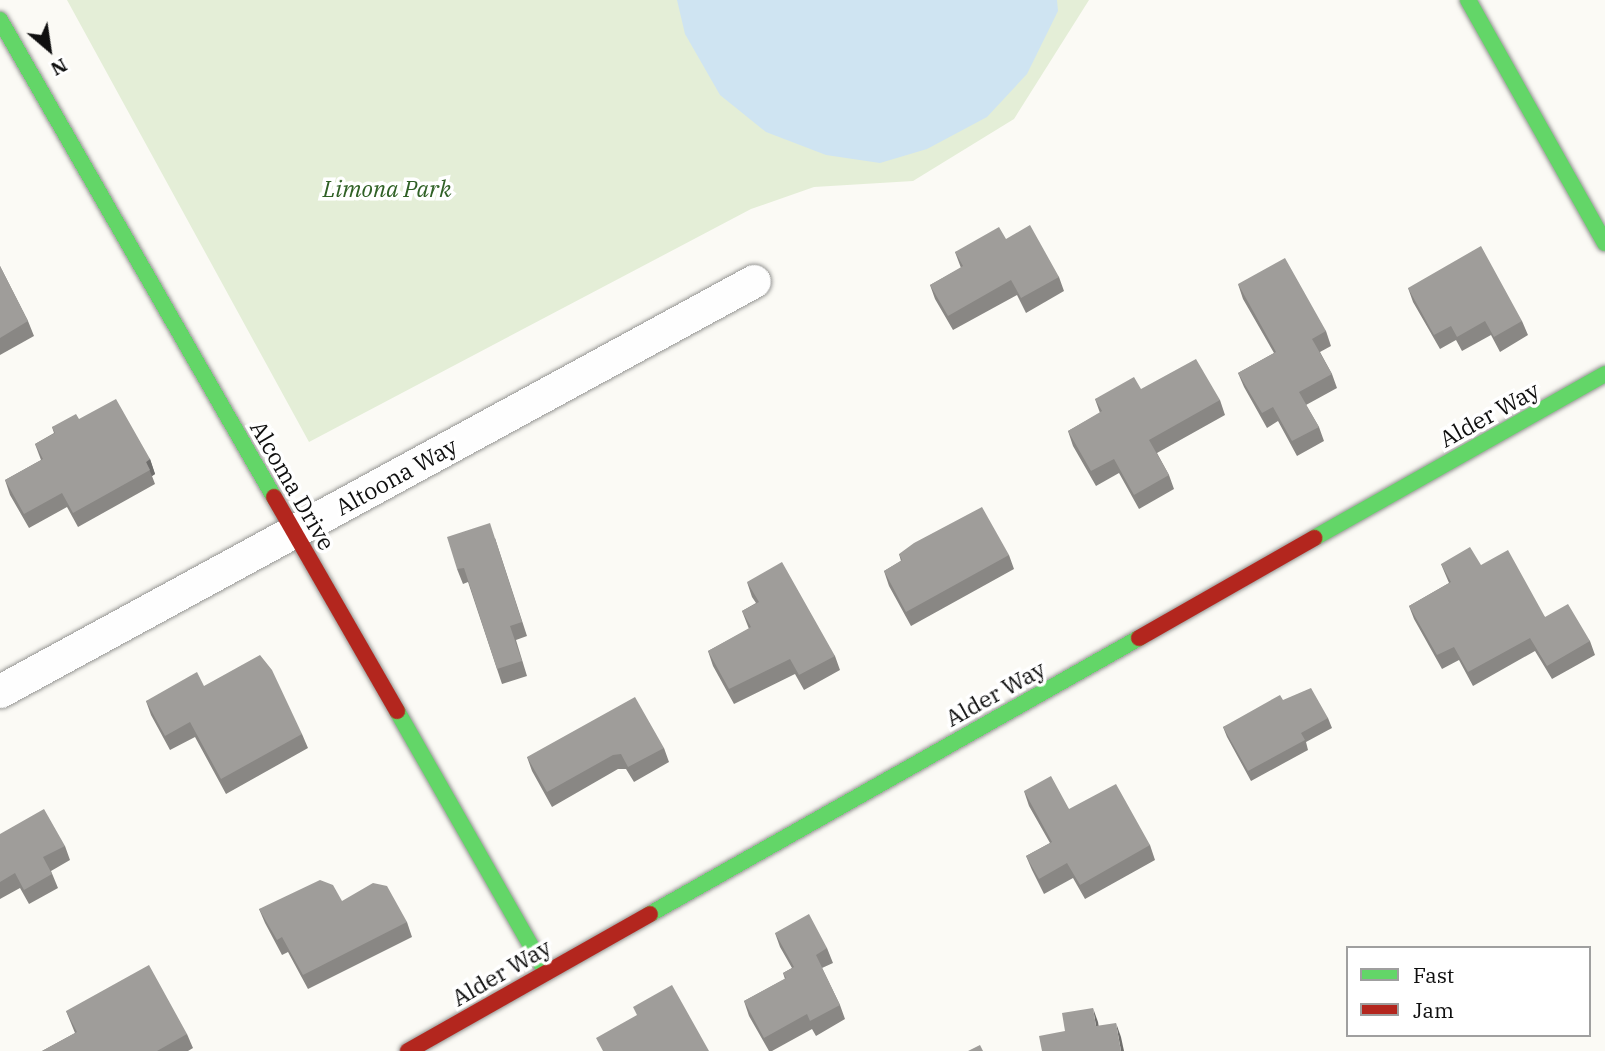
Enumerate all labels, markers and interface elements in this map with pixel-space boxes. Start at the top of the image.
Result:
north arrow [14,14,84,84]
text: N [47,53,72,82]
park label: Limona Park [323,174,451,202]
street label: Alder Way [1434,375,1544,453]
street label: Alcoma Drive [245,415,341,555]
street label: Altoona Way [330,431,462,521]
street label: Alder Way [940,654,1050,732]
street label: Alder Way [447,933,555,1011]
legend [1346,946,1591,1037]
text: Fast [1413,961,1454,989]
text: Jam [1413,996,1454,1024]

